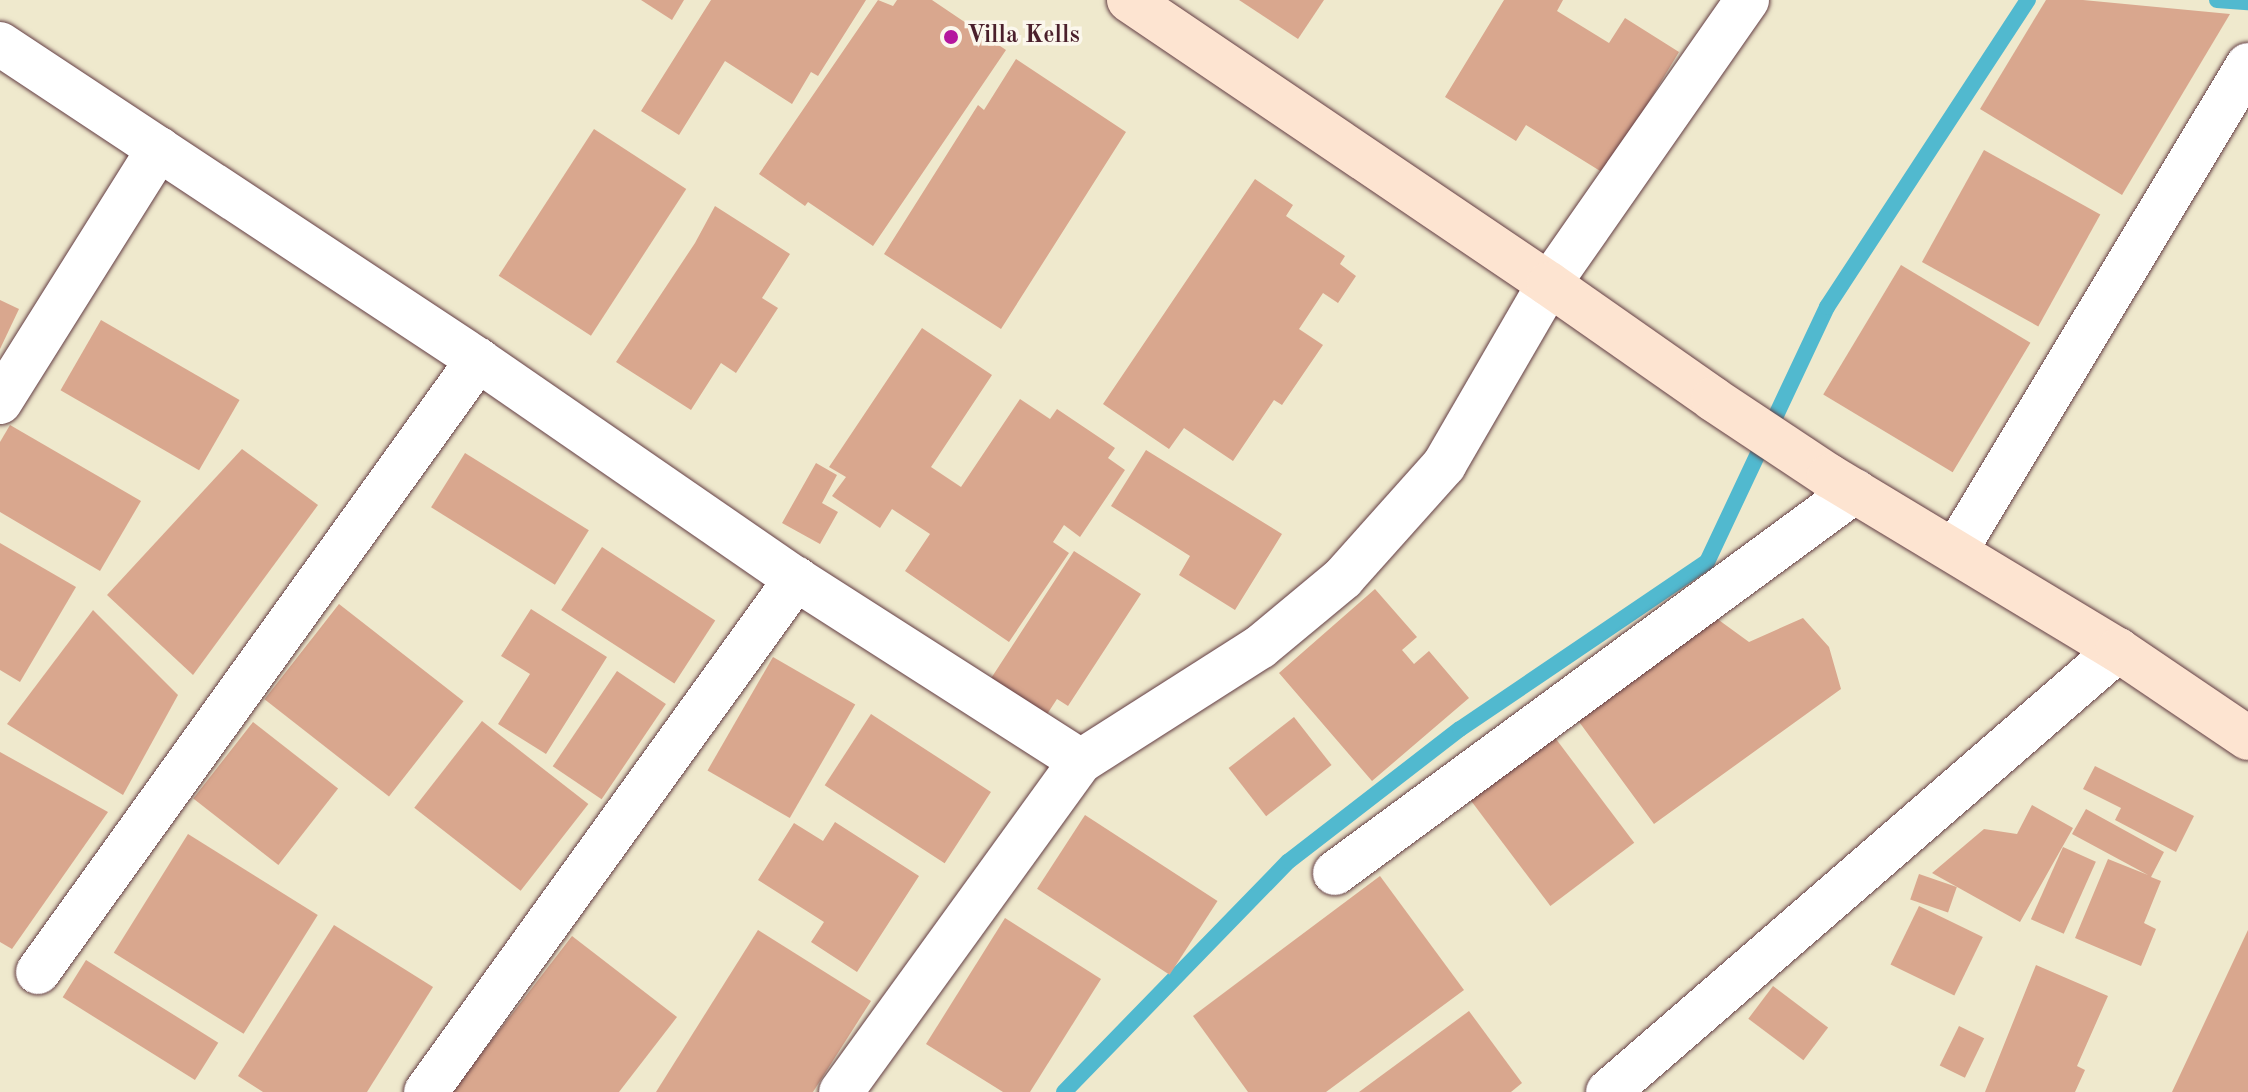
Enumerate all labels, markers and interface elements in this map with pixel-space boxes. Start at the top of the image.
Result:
place label: Villa Kells [967,23,1080,51]
marker: Villa Kells [942,28,960,46]

